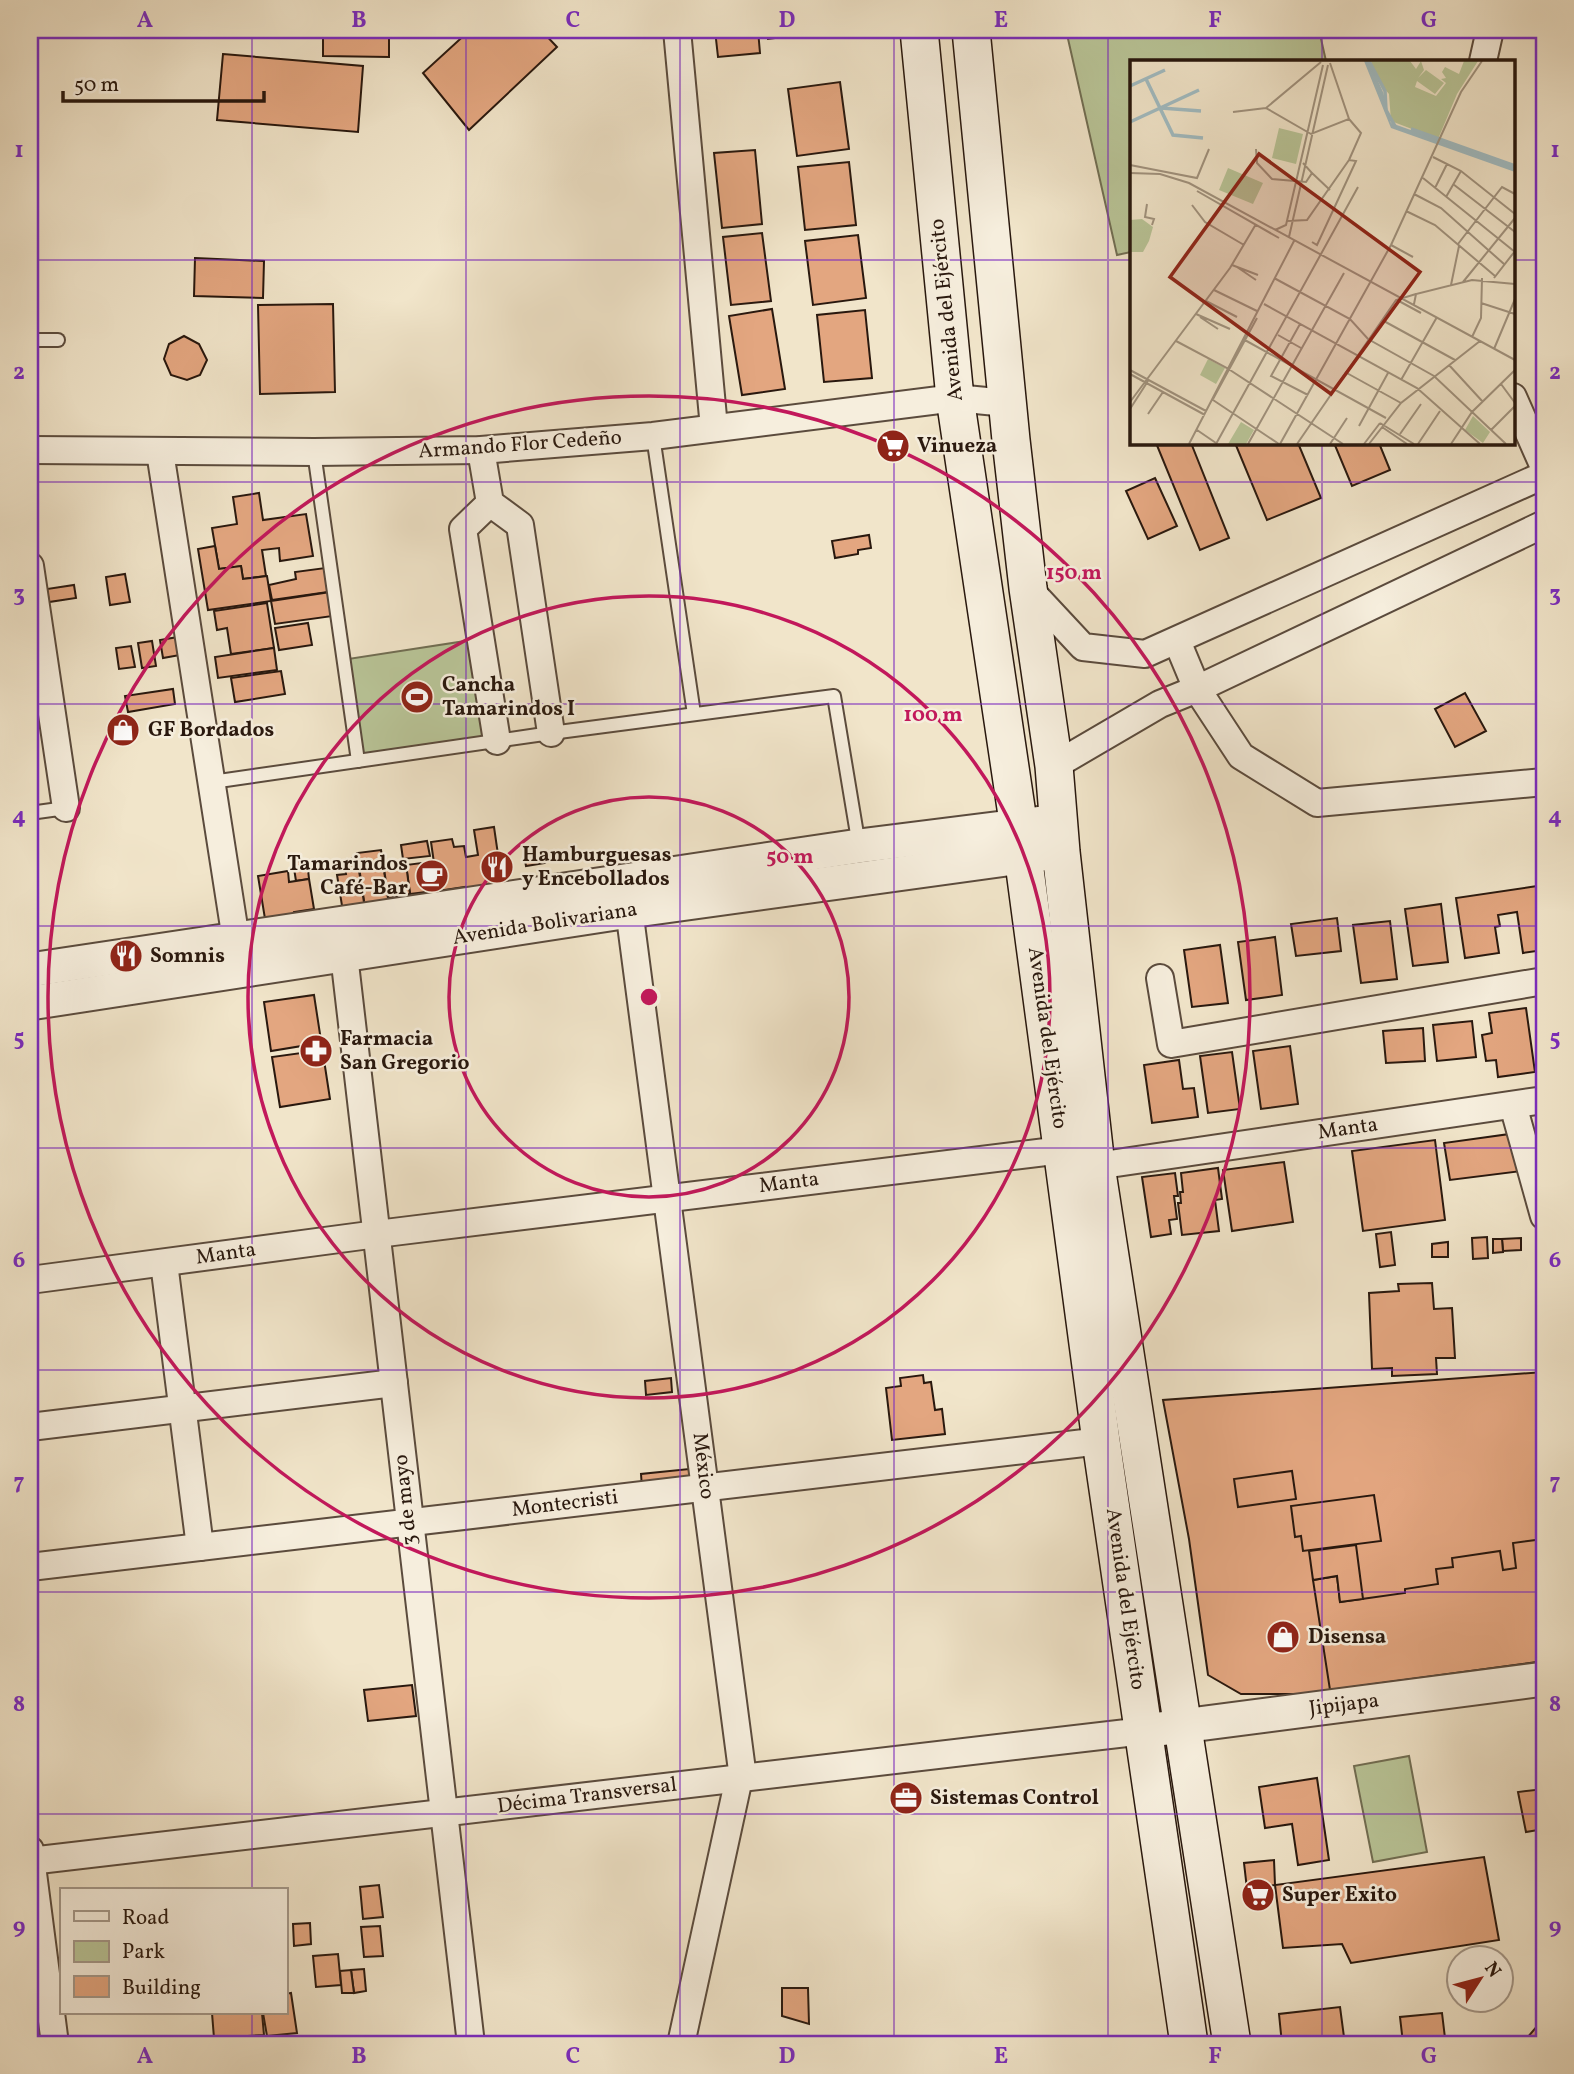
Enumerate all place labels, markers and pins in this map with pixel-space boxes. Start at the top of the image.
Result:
supermarket icon: Vinueza [874,427,912,465]
place label: Vinueza [917,432,997,461]
place label: Cancha Tamarindos I [442,671,575,724]
sports icon: Cancha Tamarindos I [398,678,436,716]
shop icon: GF Bordados [104,711,142,749]
place label: GF Bordados [148,716,274,745]
place label: Hamburguesas y Encebollados [522,841,671,894]
restaurant icon: Hamburguesas y Encebollados [478,848,516,886]
place label: Tamarindos Café-Bar [287,850,408,903]
cafe icon: Tamarindos Café-Bar [413,857,451,895]
restaurant icon: Somnis [107,937,145,975]
place label: Somnis [150,942,225,971]
centre of rings [637,985,661,1009]
place label: Farmacia San Gregorio [340,1025,469,1078]
pharmacy icon: Farmacia San Gregorio [297,1032,335,1070]
shop icon: Disensa [1264,1618,1302,1656]
place label: Disensa [1308,1623,1386,1652]
office icon: Sistemas Control [887,1779,925,1817]
place label: Sistemas Control [930,1784,1099,1813]
supermarket icon: Super Exito [1239,1876,1277,1914]
place label: Super Exito [1282,1881,1397,1910]

